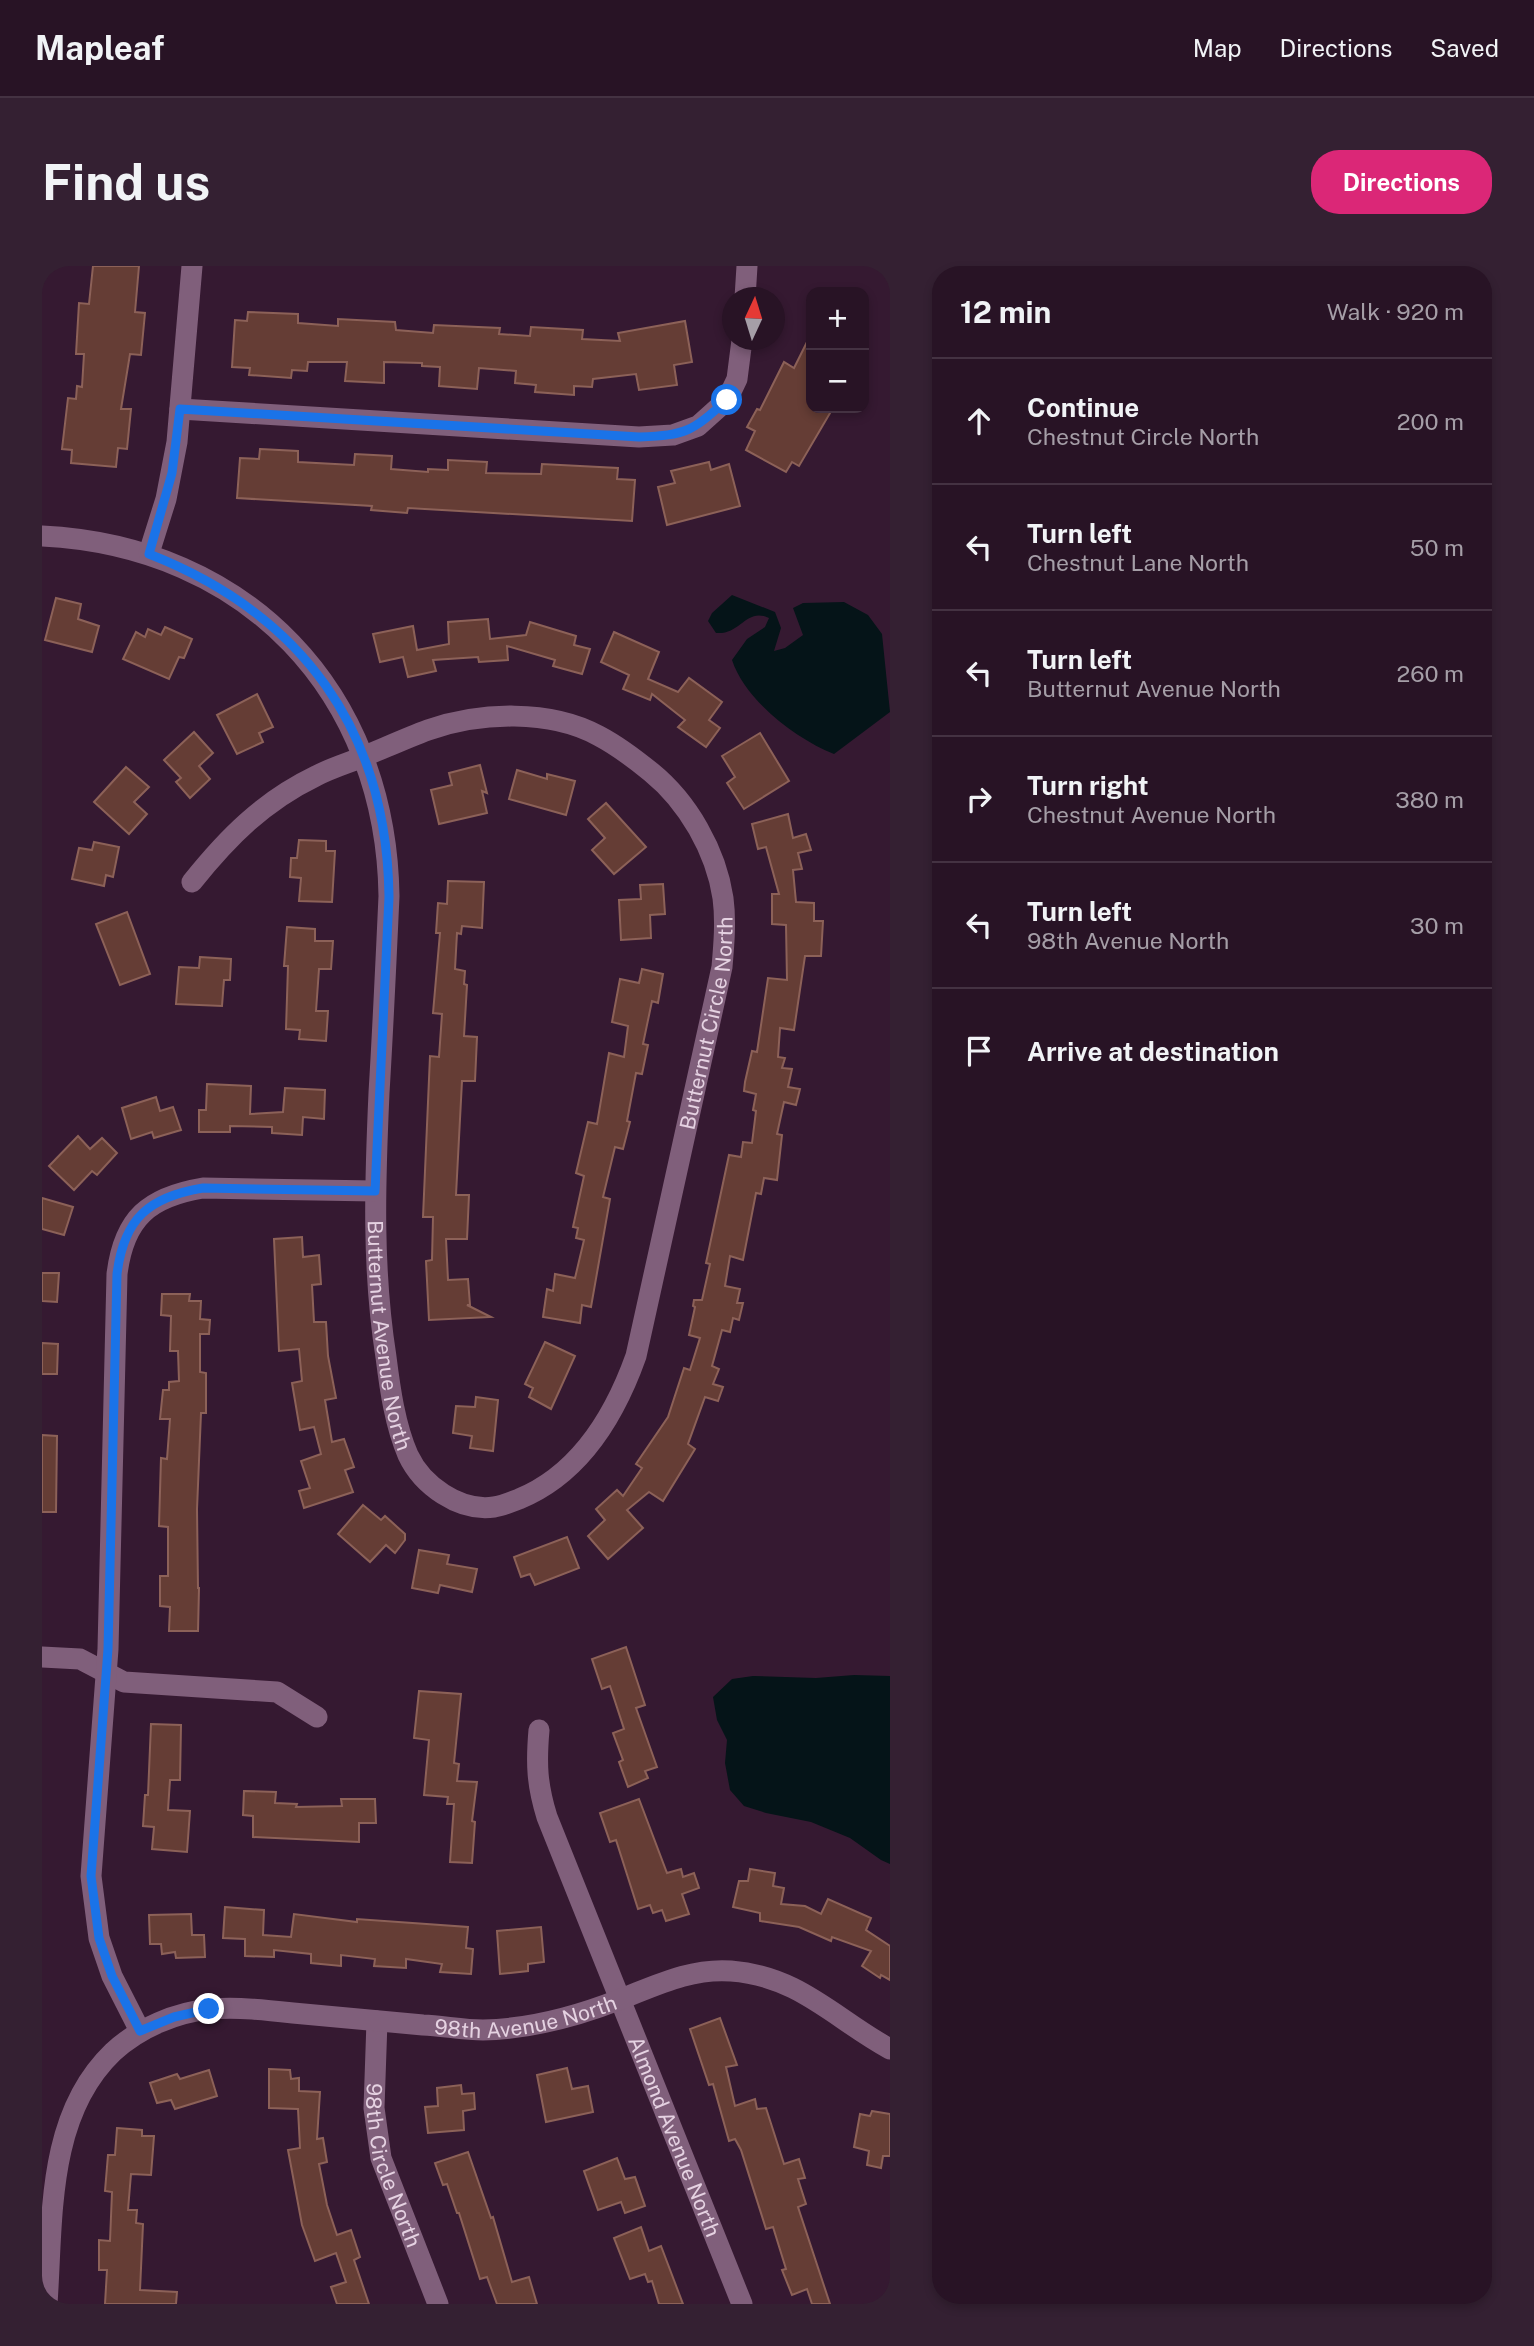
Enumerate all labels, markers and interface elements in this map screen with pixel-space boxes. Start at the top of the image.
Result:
text: Mapleaf [35,29,164,67]
text: Map [1193,34,1242,62]
text: Directions [1280,34,1392,62]
text: Saved [1430,34,1499,62]
button: Directions [1311,150,1492,214]
text: Find us [42,153,210,211]
north arrow [722,287,785,350]
map controls [806,287,869,413]
button: + [806,287,869,350]
text: 12 min [960,294,1051,330]
text: Walk · 920 m [1327,298,1464,325]
button: − [806,350,869,413]
route start [711,384,742,415]
text: Continue [1027,392,1139,423]
icon: ahead [960,402,998,440]
text: 200 m [1397,408,1464,435]
text: Chestnut Circle North [1027,423,1259,450]
text: Turn left [1027,518,1132,549]
icon: left [960,528,998,566]
text: 50 m [1410,534,1464,561]
text: Chestnut Lane North [1027,549,1249,576]
text: Turn left [1027,644,1132,675]
icon: left [960,654,998,692]
text: 260 m [1397,660,1464,687]
text: Butternut Avenue North [1027,675,1281,702]
text: Turn right [1027,770,1149,801]
icon: right [960,780,998,818]
text: 380 m [1395,786,1464,813]
text: Chestnut Avenue North [1027,801,1276,828]
text: Turn left [1027,896,1132,927]
icon: left [960,906,998,944]
text: 30 m [1410,912,1464,939]
street label: Butternut Circle North [674,916,737,1132]
text: 98th Avenue North [1027,927,1229,954]
icon: arrive [960,1032,998,1070]
text: Arrive at destination [1027,1036,1279,1067]
street label: Butternut Avenue North [363,1220,417,1454]
street label: 98th Avenue North [433,1989,620,2043]
route end [193,1993,224,2024]
street label: Almond Avenue North [623,2032,726,2240]
street label: 98th Circle North [361,2083,427,2250]

